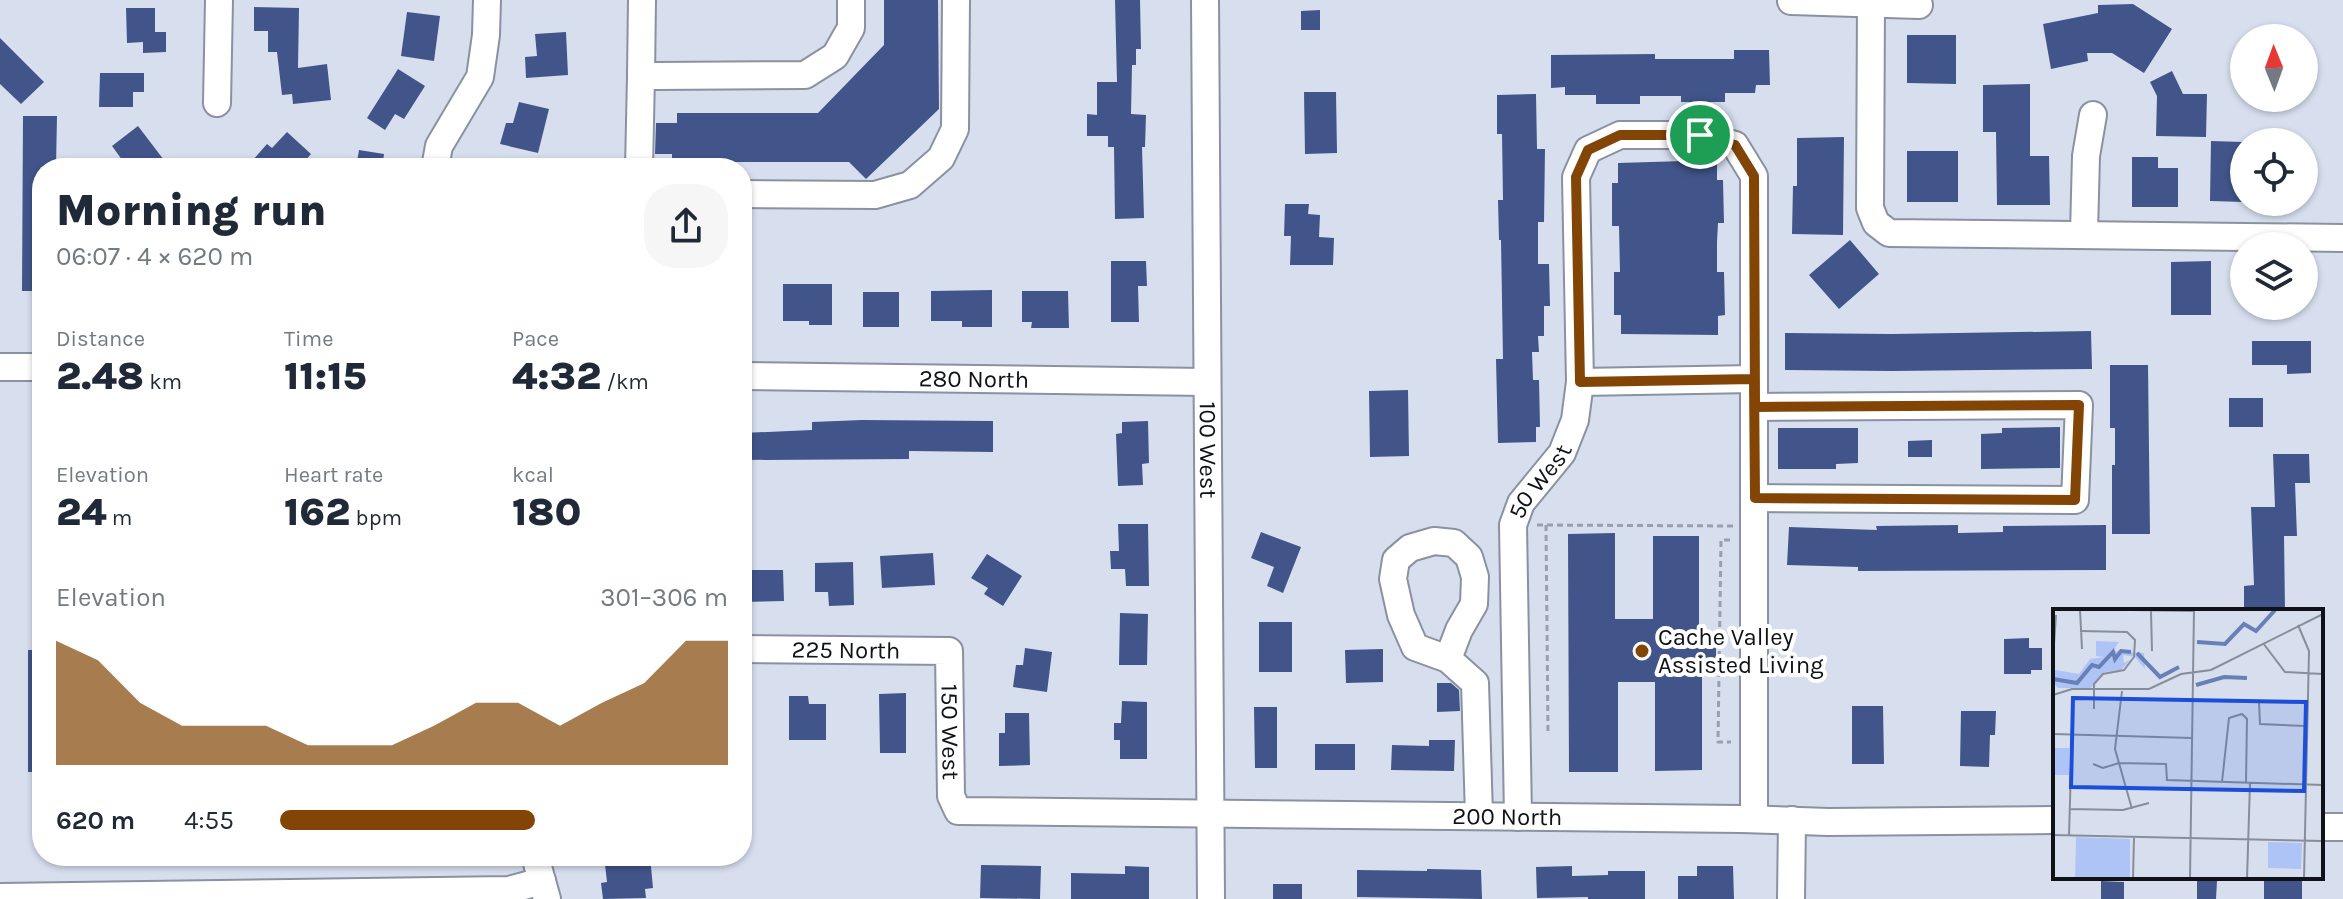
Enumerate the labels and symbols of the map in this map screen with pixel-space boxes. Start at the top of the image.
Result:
north arrow [2230,24,2318,112]
pin [1666,101,1734,169]
street label: 280 North [919,364,1029,394]
street label: 100 West [1194,401,1222,498]
street label: 50 West [1503,440,1578,522]
inset map [2053,609,2323,879]
place label: Cache Valley Assisted Living [1658,623,1824,679]
street label: 225 North [791,635,901,665]
marker: Cache Valley Assisted Living [1633,642,1651,660]
street label: 150 West [935,684,965,780]
street label: 200 North [1452,802,1562,831]

